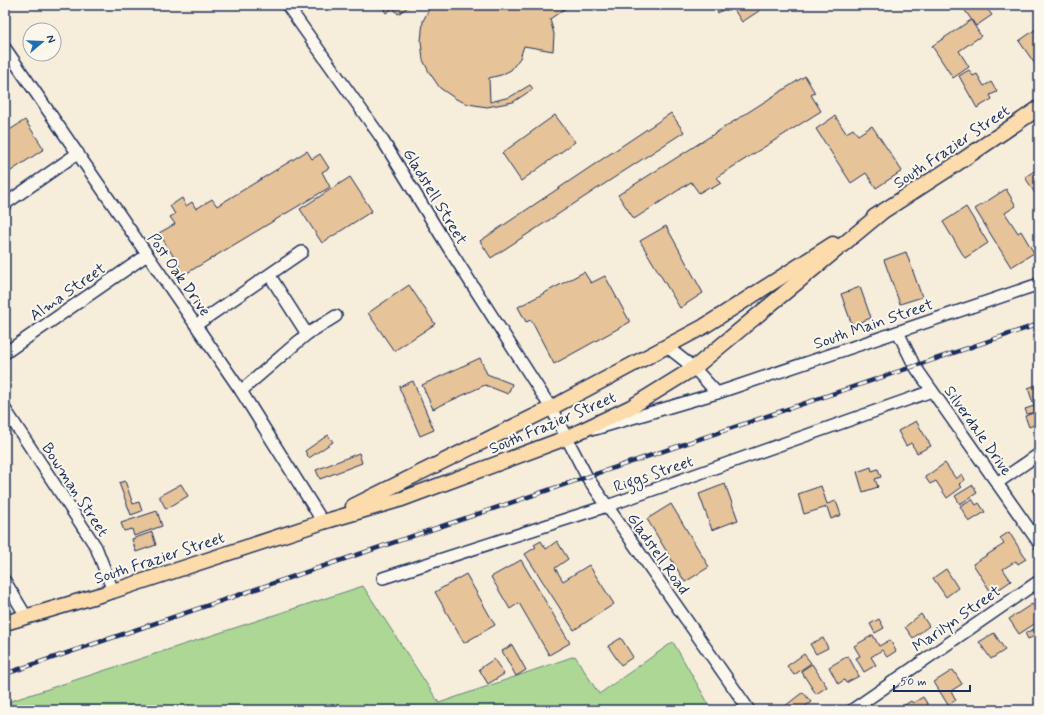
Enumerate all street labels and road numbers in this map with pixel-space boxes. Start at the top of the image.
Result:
street label: South Frazier Street [890,101,1014,194]
street label: Gladstell Street [398,145,472,249]
street label: Post Oak Drive [142,229,215,321]
street label: Alma Street [26,258,110,326]
street label: South Main Street [811,294,936,355]
street label: Silverdale Drive [939,382,1017,480]
street label: South Frazier Street [486,387,619,460]
street label: Bowman Street [36,439,113,541]
street label: Riggs Street [611,451,696,499]
street label: Gladstell Road [622,509,694,599]
street label: South Frazier Street [92,527,227,589]
street label: Marilyn Street [909,581,1006,657]

